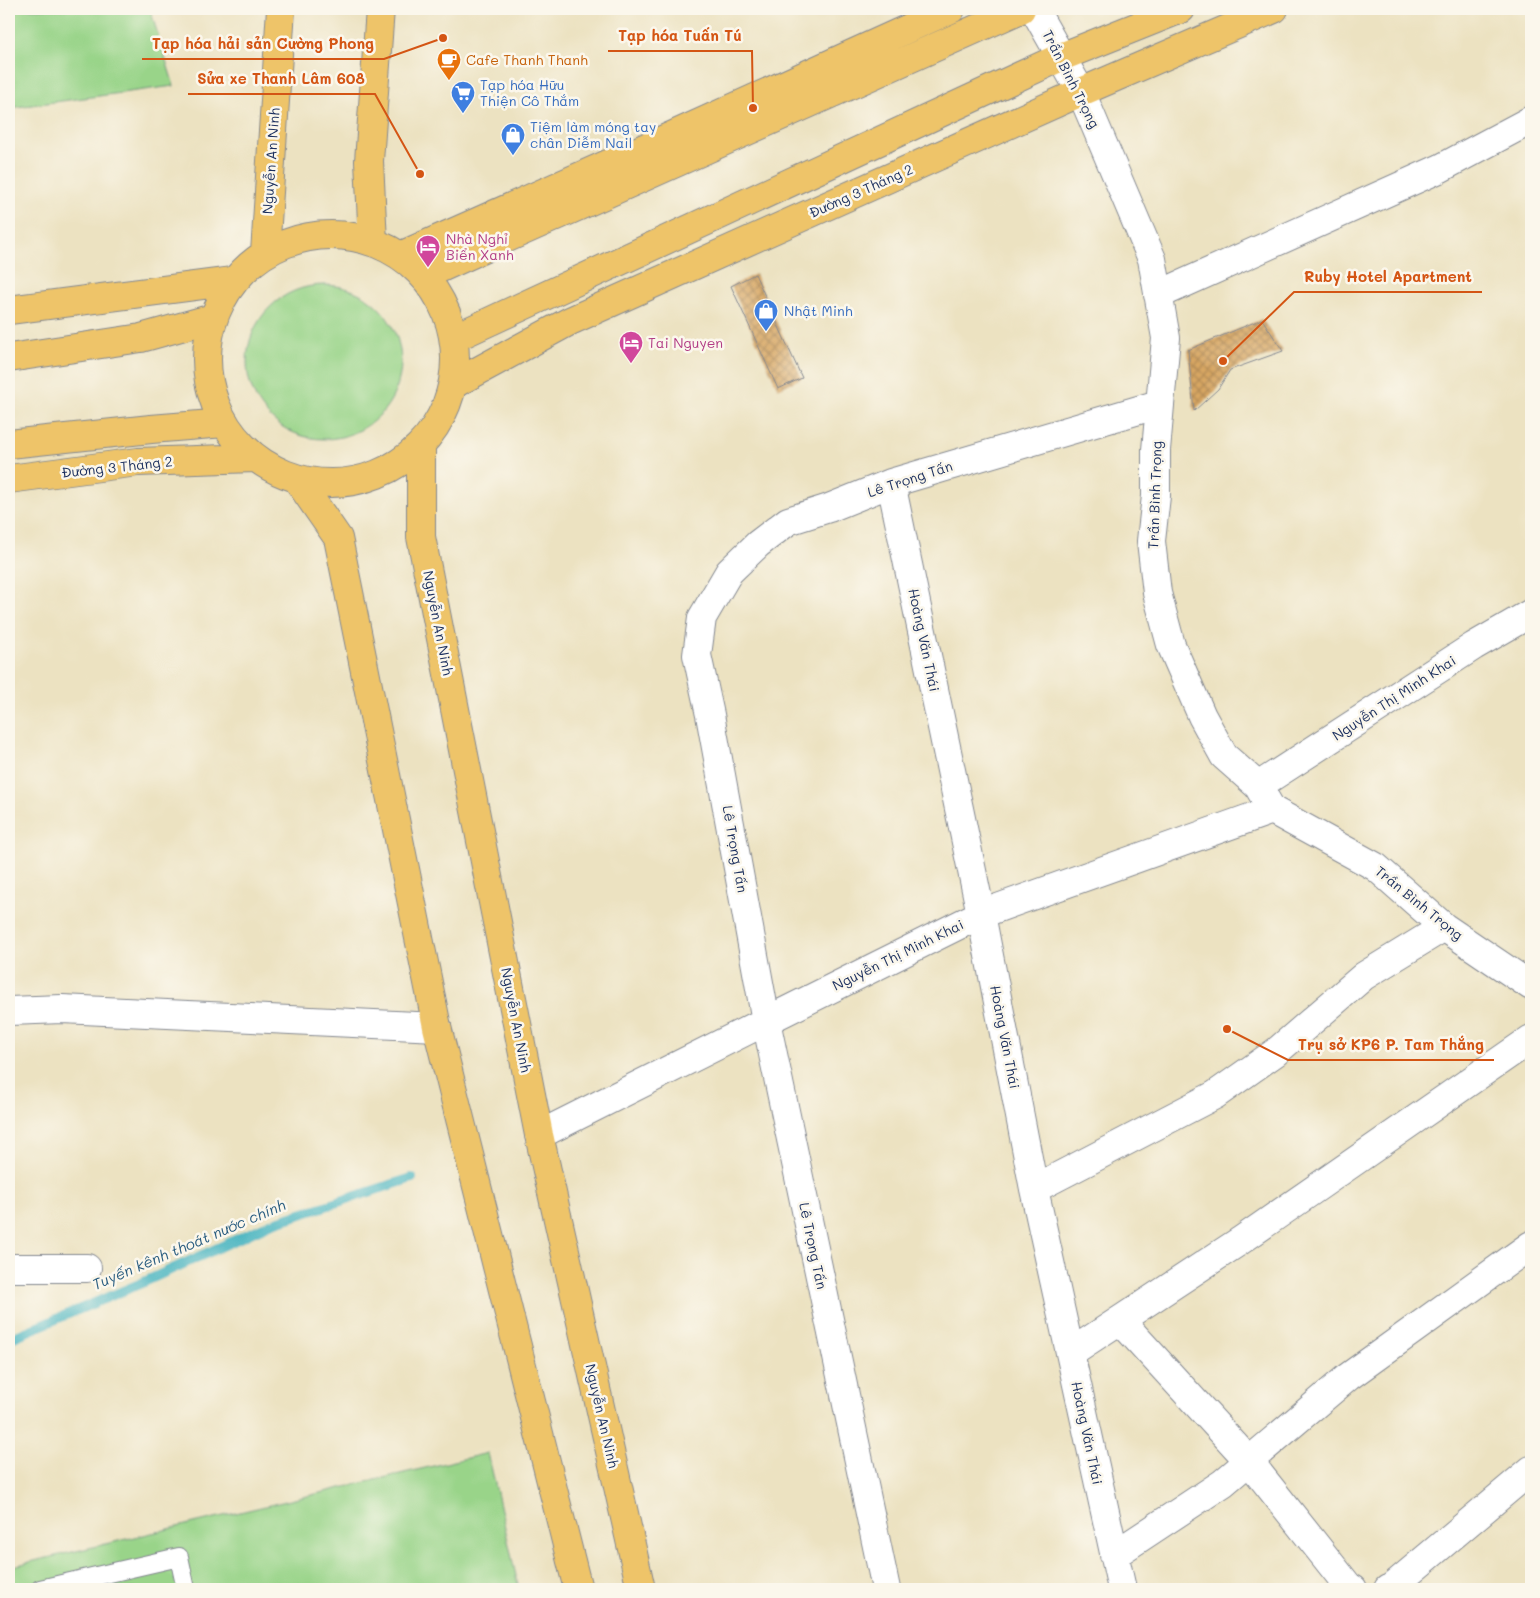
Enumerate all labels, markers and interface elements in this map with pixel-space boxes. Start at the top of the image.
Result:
callout: Tạp hóa Tuấn Tú [608,21,752,51]
text: Tạp hóa Tuấn Tú [618,25,742,45]
street label: Trần Bình Trọng [1038,26,1104,131]
callout: Tạp hóa hải sản Cường Phong [142,29,384,59]
text: Tạp hóa hải sản Cường Phong [152,33,374,53]
cafe icon: Cafe Thanh Thanh [436,47,462,81]
place label: Cafe Thanh Thanh [466,50,588,69]
callout: Sửa xe Thanh Lâm 608 [188,64,375,94]
text: Sửa xe Thanh Lâm 608 [197,68,365,88]
place label: Tạp hóa Hữu Thiện Cô Thắm [480,75,579,110]
supermarket icon: Tạp hóa Hữu Thiện Cô Thắm [450,80,476,114]
street label: Nguyễn An Ninh [257,107,284,215]
place label: Tiệm làm móng tay chân Diễm Nail [530,117,656,152]
shop icon: Tiệm làm móng tay chân Diễm Nail [500,122,526,156]
street label: Đường 3 Tháng 2 [806,159,916,222]
place label: Nhà Nghỉ Biển Xanh [446,229,514,264]
hotel icon: Nhà Nghỉ Biển Xanh [415,234,441,268]
callout: Ruby Hotel Apartment [1294,262,1482,292]
text: Ruby Hotel Apartment [1304,266,1472,286]
shop icon: Nhật Minh [753,298,779,332]
place label: Nhật Minh [784,301,853,320]
hotel icon: Tai Nguyen [618,330,644,364]
place label: Tai Nguyen [648,333,723,352]
street label: Trần Bình Trọng [1143,441,1166,549]
street label: Đường 3 Tháng 2 [60,451,173,482]
street label: Lê Trọng Tấn [865,456,955,501]
street label: Nguyễn An Ninh [419,569,458,677]
street label: Hoàng Văn Thái [904,587,945,693]
street label: Nguyễn Thị Minh Khai [1328,650,1459,745]
street label: Lê Trọng Tấn [718,804,753,894]
street label: Trần Bình Trọng [1371,861,1467,944]
street label: Nguyễn Thị Minh Khai [829,915,967,995]
street label: Nguyễn An Ninh [497,966,536,1074]
street label: Hoàng Văn Thái [986,984,1025,1090]
callout: Trụ sở KP6 P. Tam Thắng [1288,1030,1494,1060]
text: Trụ sở KP6 P. Tam Thắng [1298,1034,1484,1054]
water label: Tuyến kênh thoát nước chính [89,1194,288,1294]
street label: Lê Trọng Tấn [795,1201,832,1291]
street label: Nguyễn An Ninh [581,1362,624,1470]
street label: Hoàng Văn Thái [1067,1380,1108,1486]

